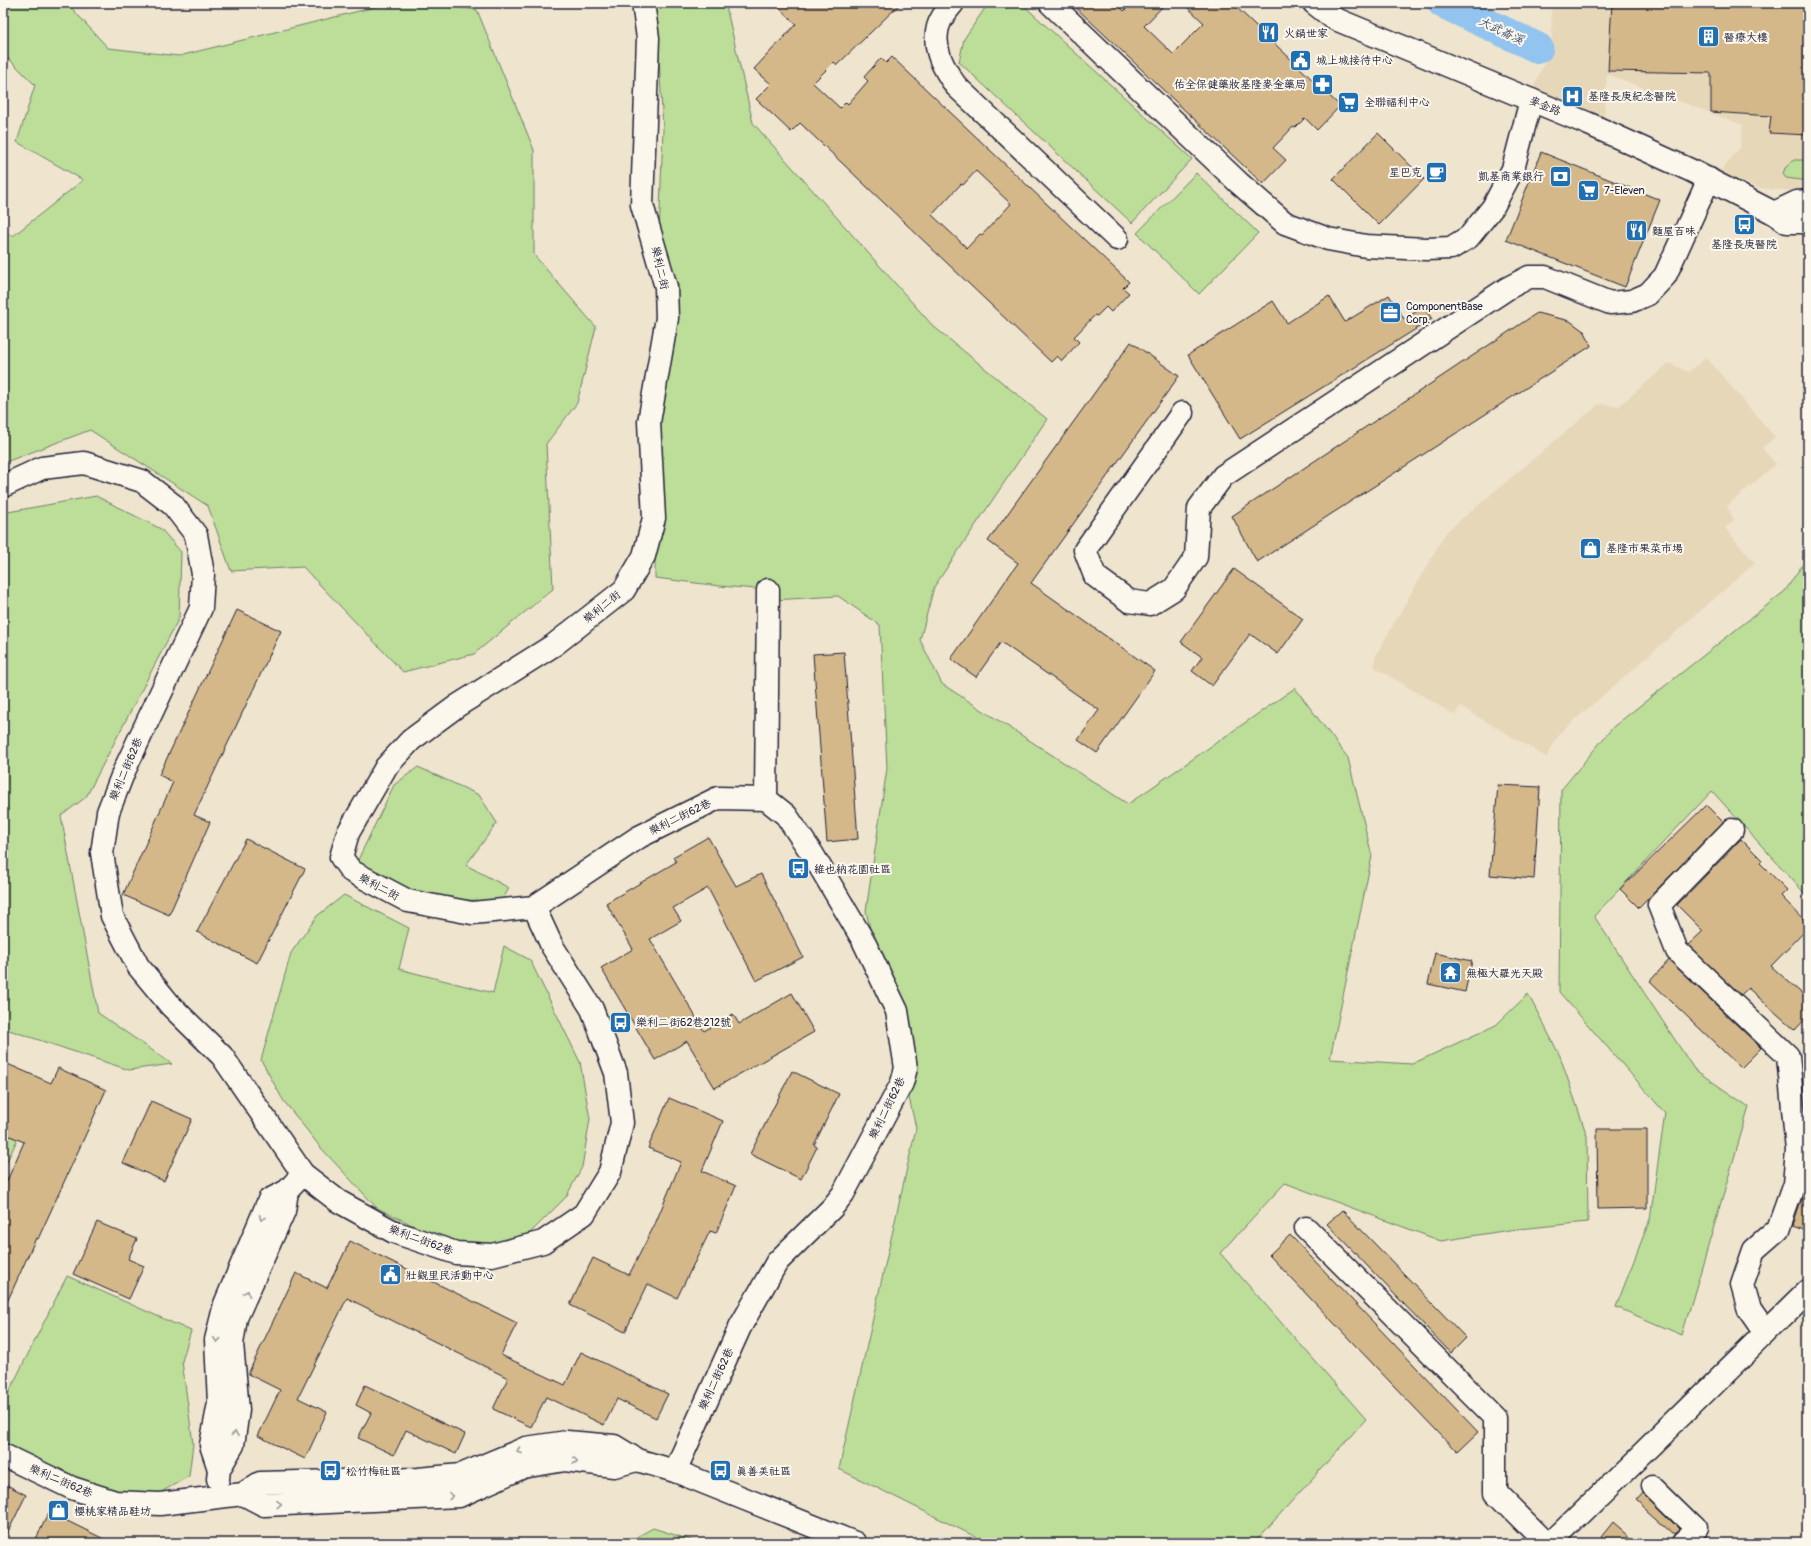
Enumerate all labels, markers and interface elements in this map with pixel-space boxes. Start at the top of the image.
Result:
water label: 大武崙溪 [1476,14,1527,48]
restaurant icon: 火鍋世家 [1255,20,1281,46]
building icon: 醫療大樓 [1696,24,1722,50]
place label: 火鍋世家 [1284,27,1328,40]
place label: 醫療大樓 [1724,31,1768,44]
public building icon: 城上城接待中心 [1288,47,1314,73]
place label: 城上城接待中心 [1316,54,1393,67]
pharmacy icon: 佑全保健藥妝基隆麥金藥局 [1309,71,1335,97]
place label: 佑全保健藥妝基隆麥金藥局 [1174,78,1306,91]
hospital icon: 基隆長庚紀念醫院 [1560,83,1586,109]
supermarket icon: 全聯福利中心 [1336,89,1362,115]
place label: 基隆長庚紀念醫院 [1588,90,1676,103]
street label: 麥金路 [1527,94,1563,118]
place label: 全聯福利中心 [1364,96,1430,109]
cafe icon: 星巴克 [1424,159,1450,185]
bank icon: 凱基商業銀行 [1547,163,1573,189]
place label: 星巴克 [1389,166,1422,179]
place label: 凱基商業銀行 [1478,170,1544,183]
supermarket icon: 7-Eleven [1576,177,1602,203]
place label: 7-Eleven [1604,184,1645,197]
bus stop icon: 基隆長庚醫院 [1731,211,1757,237]
restaurant icon: 麵屋百味 [1624,218,1650,244]
place label: 麵屋百味 [1652,225,1696,238]
place label: 基隆長庚醫院 [1711,238,1777,251]
street label: 樂利二街 [649,245,672,292]
office icon: ComponentBase Corp. [1377,299,1403,325]
place label: ComponentBase Corp. [1406,300,1483,326]
shop icon: 基隆市果菜市場 [1577,535,1603,561]
place label: 基隆市果菜市場 [1606,542,1683,555]
street label: 樂利二街 [581,587,624,626]
street label: 樂利二街62巷 [107,735,145,803]
street label: 樂利二街62巷 [647,796,713,838]
bus stop icon: 維也納花園社區 [786,856,812,882]
place label: 維也納花園社區 [814,863,891,876]
street label: 樂利二街 [357,871,402,904]
temple icon: 無極大羅光天殿 [1437,960,1463,986]
place label: 無極大羅光天殿 [1466,967,1543,980]
bus stop icon: 樂利二街62巷212號 [608,1009,634,1035]
place label: 樂利二街62巷212號 [636,1016,731,1029]
street label: 樂利二街62巷 [866,1075,908,1141]
one-way arrow [258,1215,266,1222]
street label: 樂利二街62巷 [387,1222,455,1258]
public building icon: 壯觀里民活動中心 [377,1262,403,1288]
place label: 壯觀里民活動中心 [405,1269,494,1282]
one-way arrow [242,1290,250,1298]
one-way arrow [213,1336,222,1343]
street label: 樂利二街62巷 [696,1346,736,1412]
one-way arrow [230,1431,239,1437]
one-way arrow [516,1446,523,1454]
one-way arrow [572,1456,578,1465]
bus stop icon: 松竹梅社區 [318,1458,344,1484]
bus stop icon: 真善美社區 [707,1458,733,1484]
street label: 樂利二街62巷 [27,1462,95,1500]
place label: 松竹梅社區 [346,1465,401,1478]
place label: 真善美社區 [736,1465,791,1478]
one-way arrow [448,1492,454,1501]
shop icon: 櫻桃家精品鞋坊 [46,1498,72,1524]
one-way arrow [276,1500,282,1508]
place label: 櫻桃家精品鞋坊 [74,1505,151,1518]

